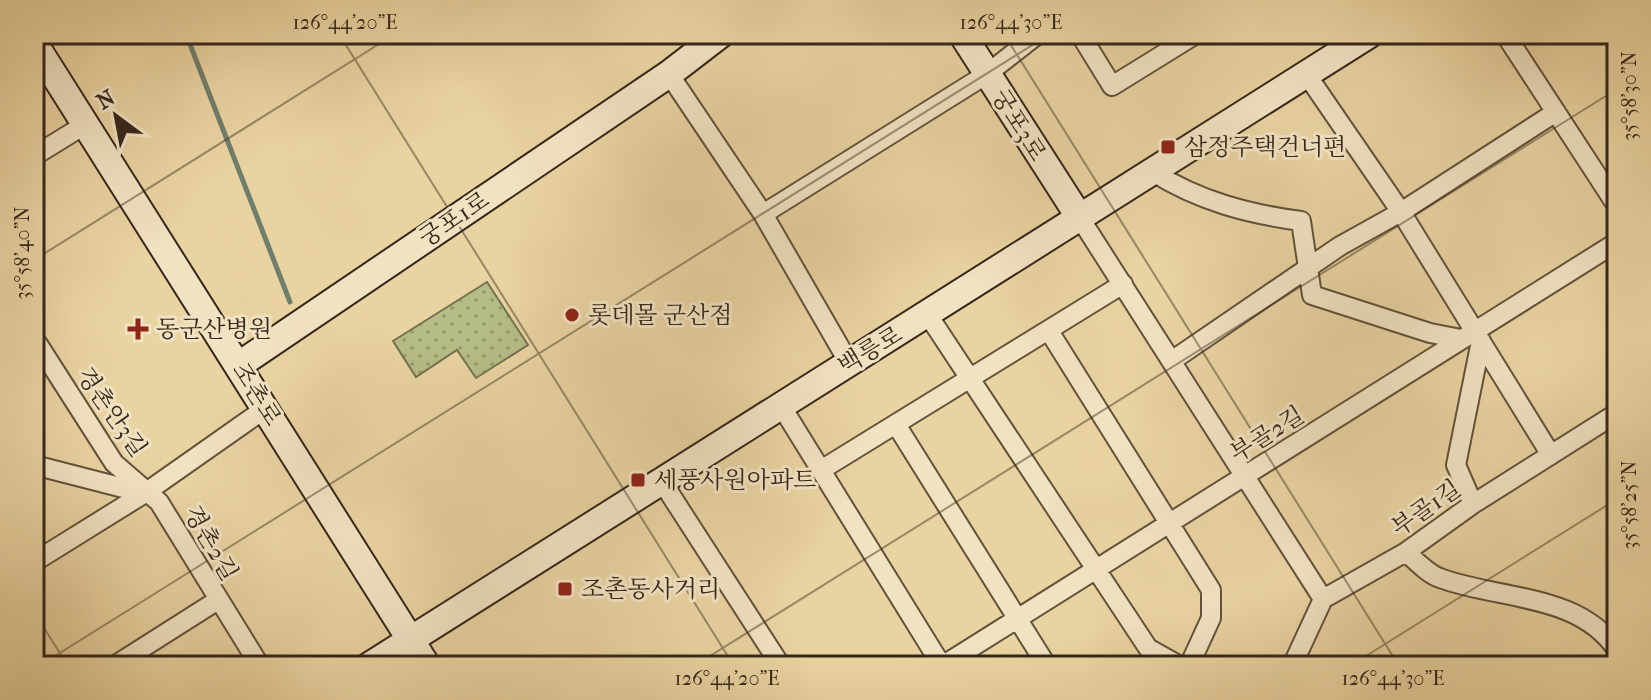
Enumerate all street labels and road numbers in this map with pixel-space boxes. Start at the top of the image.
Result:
street label: 궁포3로 [986,84,1052,166]
street label: 궁포1로 [414,186,494,252]
street label: 백릉로 [833,320,907,380]
street label: 조촌로 [227,357,287,431]
street label: 경촌안3길 [71,362,153,462]
street label: 부골2길 [1225,400,1309,468]
street label: 부골1길 [1386,474,1466,542]
street label: 경촌2길 [178,501,244,585]

